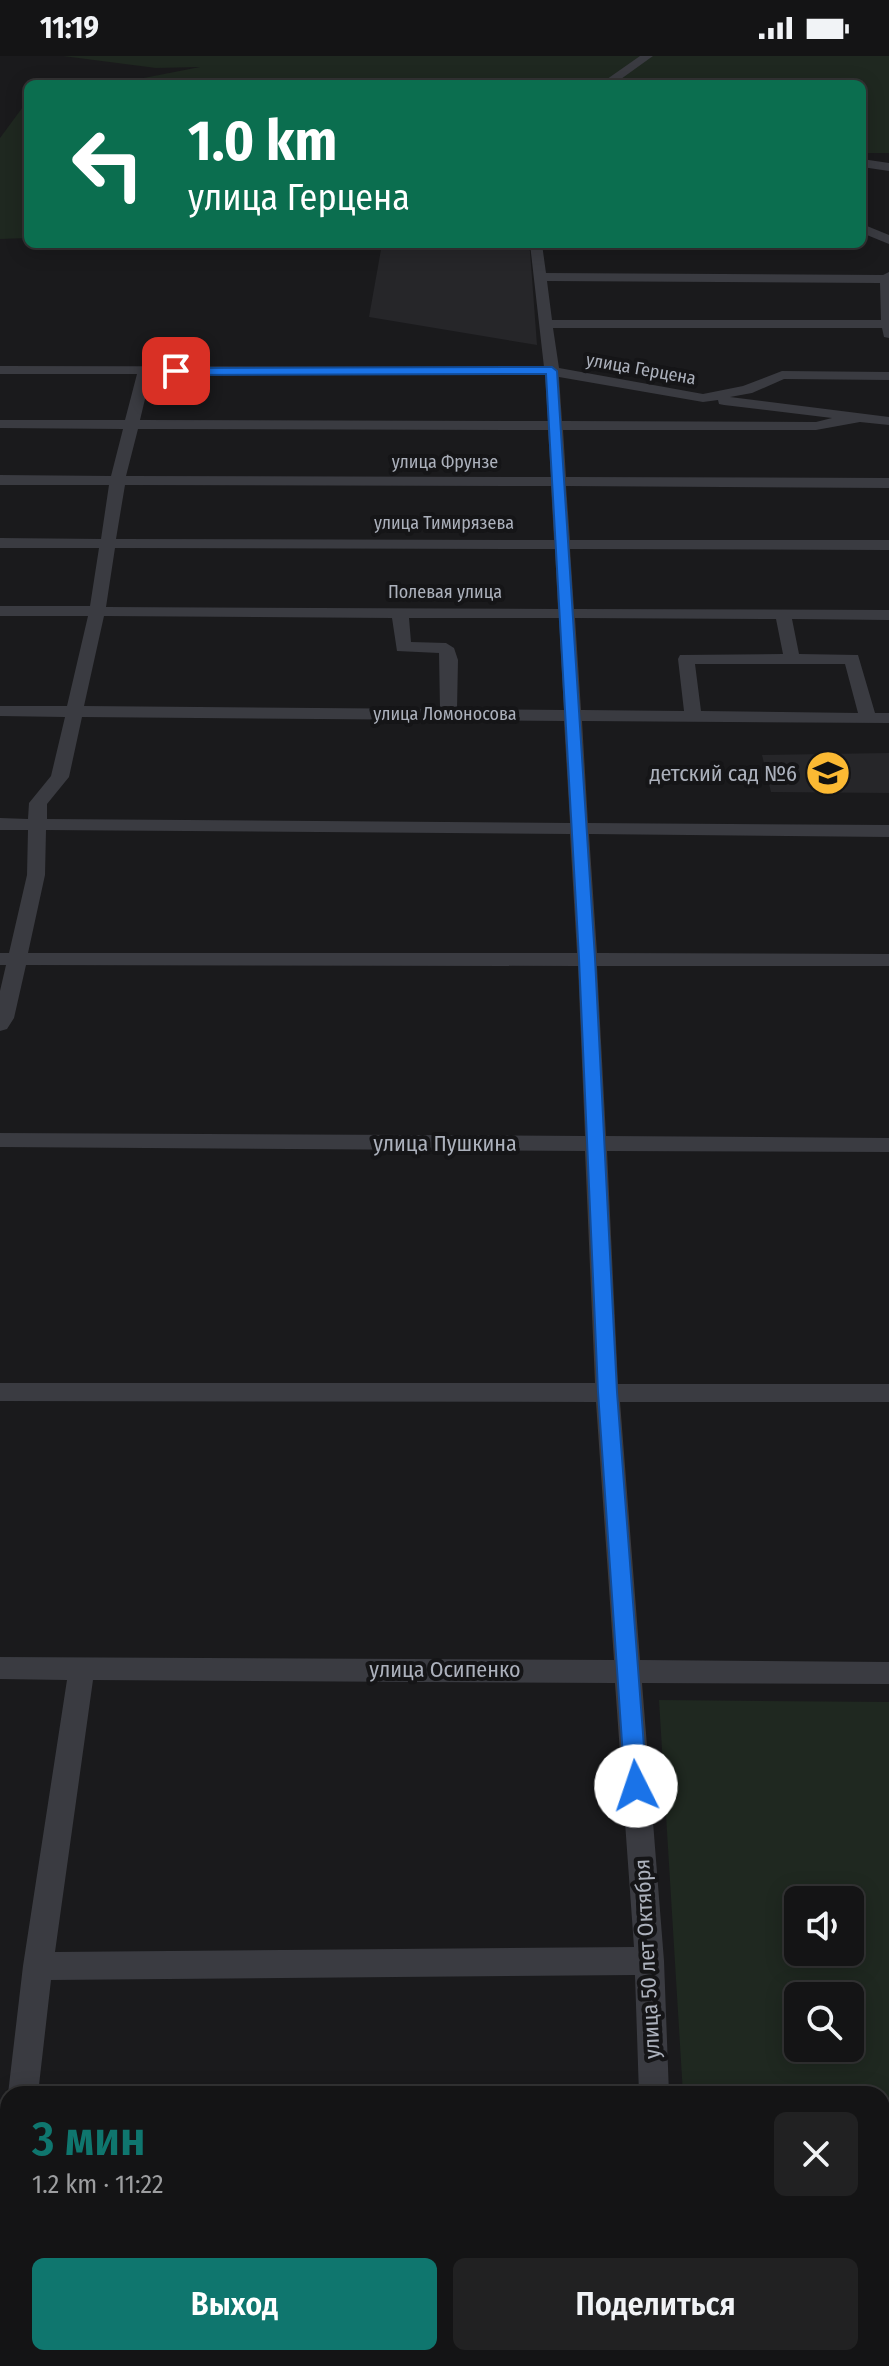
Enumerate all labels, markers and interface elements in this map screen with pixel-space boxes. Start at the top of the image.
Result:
text: 11:19 [40,10,99,46]
text: 1.0 km [188,108,337,175]
icon: left [56,112,160,216]
text: улица Герцена [188,176,410,220]
pin [142,337,210,405]
icon: arrive [154,349,198,393]
street label: улица Герцена [584,349,698,389]
street label: улица Фрунзе [392,451,498,473]
street label: улица Тимирязева [374,512,514,534]
street label: Полевая улица [388,581,502,603]
street label: улица Ломоносова [373,703,517,725]
school or university icon: детский сад №6 [804,749,852,797]
place label: детский сад №6 [649,760,797,787]
street label: улица Пушкина [373,1130,517,1157]
street label: улица Осипенко [369,1656,521,1683]
position arrow [594,1744,678,1828]
street label: улица 50 лет Октября [628,1858,666,2060]
map controls [784,1886,864,2062]
button: sound [784,1886,864,1966]
button: search [784,1982,864,2062]
text: 3 мин [32,2110,146,2168]
button: close [774,2112,858,2196]
text: 1.2 km · 11:22 [32,2169,163,2200]
button: Выход [32,2258,437,2350]
button: Поделиться [453,2258,858,2350]

